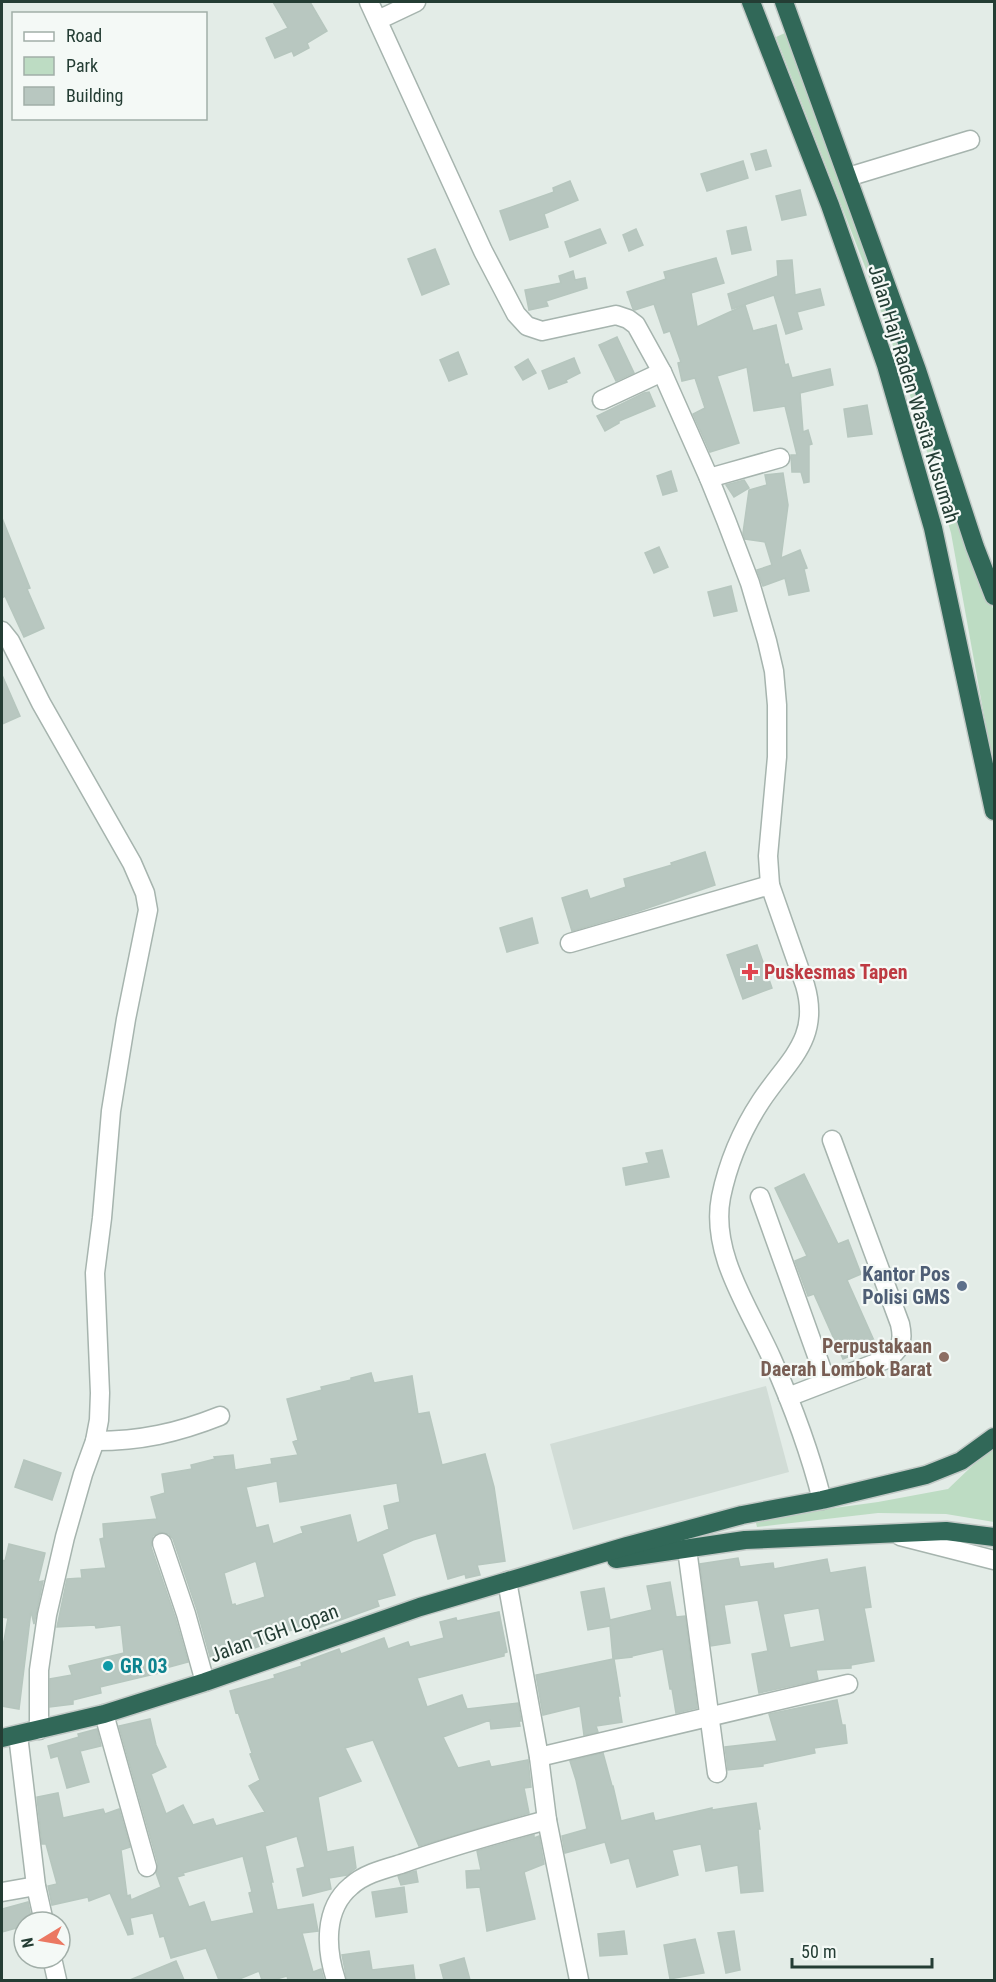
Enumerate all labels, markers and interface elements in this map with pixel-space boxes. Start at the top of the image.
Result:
legend [12,12,207,120]
text: Road [66,25,102,46]
text: Park [66,55,98,76]
text: Building [66,85,123,106]
street label: Jalan Haji Raden Wasita Kusumah [863,262,965,526]
place label: Puskesmas Tapen [764,960,908,984]
marker: Puskesmas Tapen [741,963,759,981]
place label: Kantor Pos Polisi GMS [862,1262,950,1309]
marker: Kantor Pos Polisi GMS [955,1279,969,1293]
place label: Perpustakaan Daerah Lombok Barat [761,1334,932,1381]
marker: Perpustakaan Daerah Lombok Barat [937,1350,951,1364]
street label: Jalan TGH Lopan [206,1599,342,1667]
place label: GR 03 [120,1654,168,1678]
marker: GR 03 [101,1659,115,1673]
north arrow [12,1910,72,1970]
scale bar [792,1931,932,1969]
text: N [18,1936,38,1949]
text: 50 m [801,1941,836,1962]

